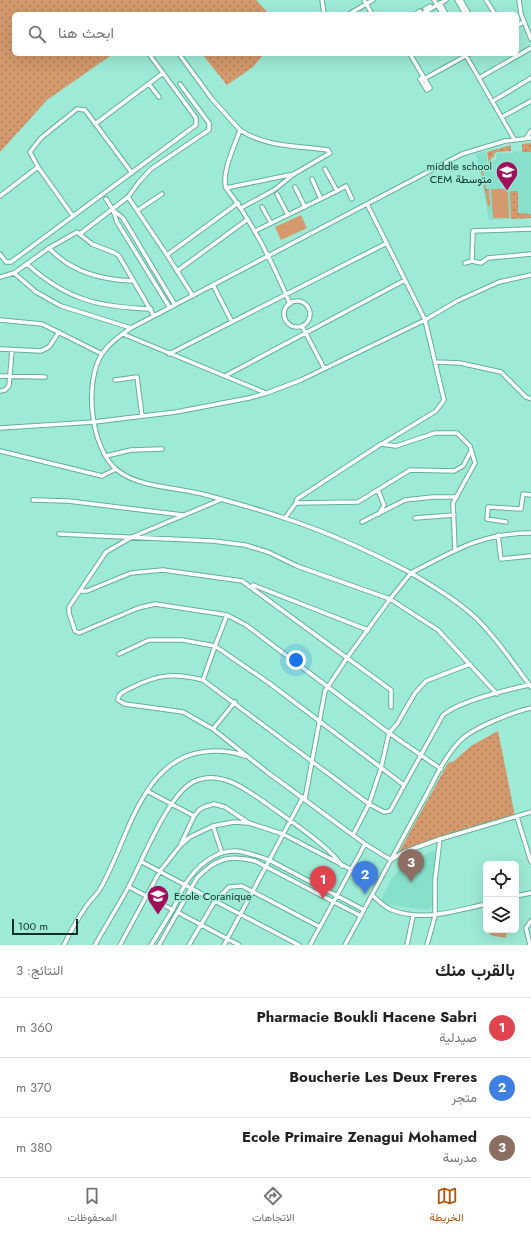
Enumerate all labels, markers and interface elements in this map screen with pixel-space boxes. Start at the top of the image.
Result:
search box [12,12,519,56]
text: ابحث هنا [58,22,114,44]
icon: search [26,23,48,45]
place label: middle school CEM متوسطة [427,158,492,187]
school or university icon: middle school CEM متوسطة [494,159,520,192]
your location [286,650,306,670]
pin: 3 [398,849,424,882]
pin: 2 [352,861,378,894]
map controls [483,861,519,933]
button: locate [483,861,519,897]
pin: 1 [310,866,336,899]
school or university icon: Ecole Coranique [145,883,171,916]
place label: Ecole Coranique [174,888,252,904]
button: layers [483,897,519,933]
scale bar [12,917,78,936]
text: 100 m [18,918,48,934]
text: بالقرب منك [435,958,515,982]
text: النتائج: 3 [16,961,63,980]
text: Pharmacie Boukli Hacene Sabri [256,1006,477,1028]
text: 360 m [16,1018,52,1037]
text: 1 [499,1018,505,1037]
text: صيدلية [439,1028,477,1047]
text: Boucherie Les Deux Freres [289,1066,477,1088]
text: 370 m [16,1078,52,1097]
text: 2 [498,1078,506,1097]
text: متجر [452,1088,477,1107]
text: Ecole Primaire Zenagui Mohamed [242,1126,477,1148]
text: 380 m [16,1138,52,1157]
text: 3 [498,1138,506,1157]
text: مدرسة [443,1148,477,1167]
tab: المحفوظات [67,1185,117,1227]
tab: الاتجاهات [252,1185,295,1227]
tab: الخريطة [430,1185,464,1227]

